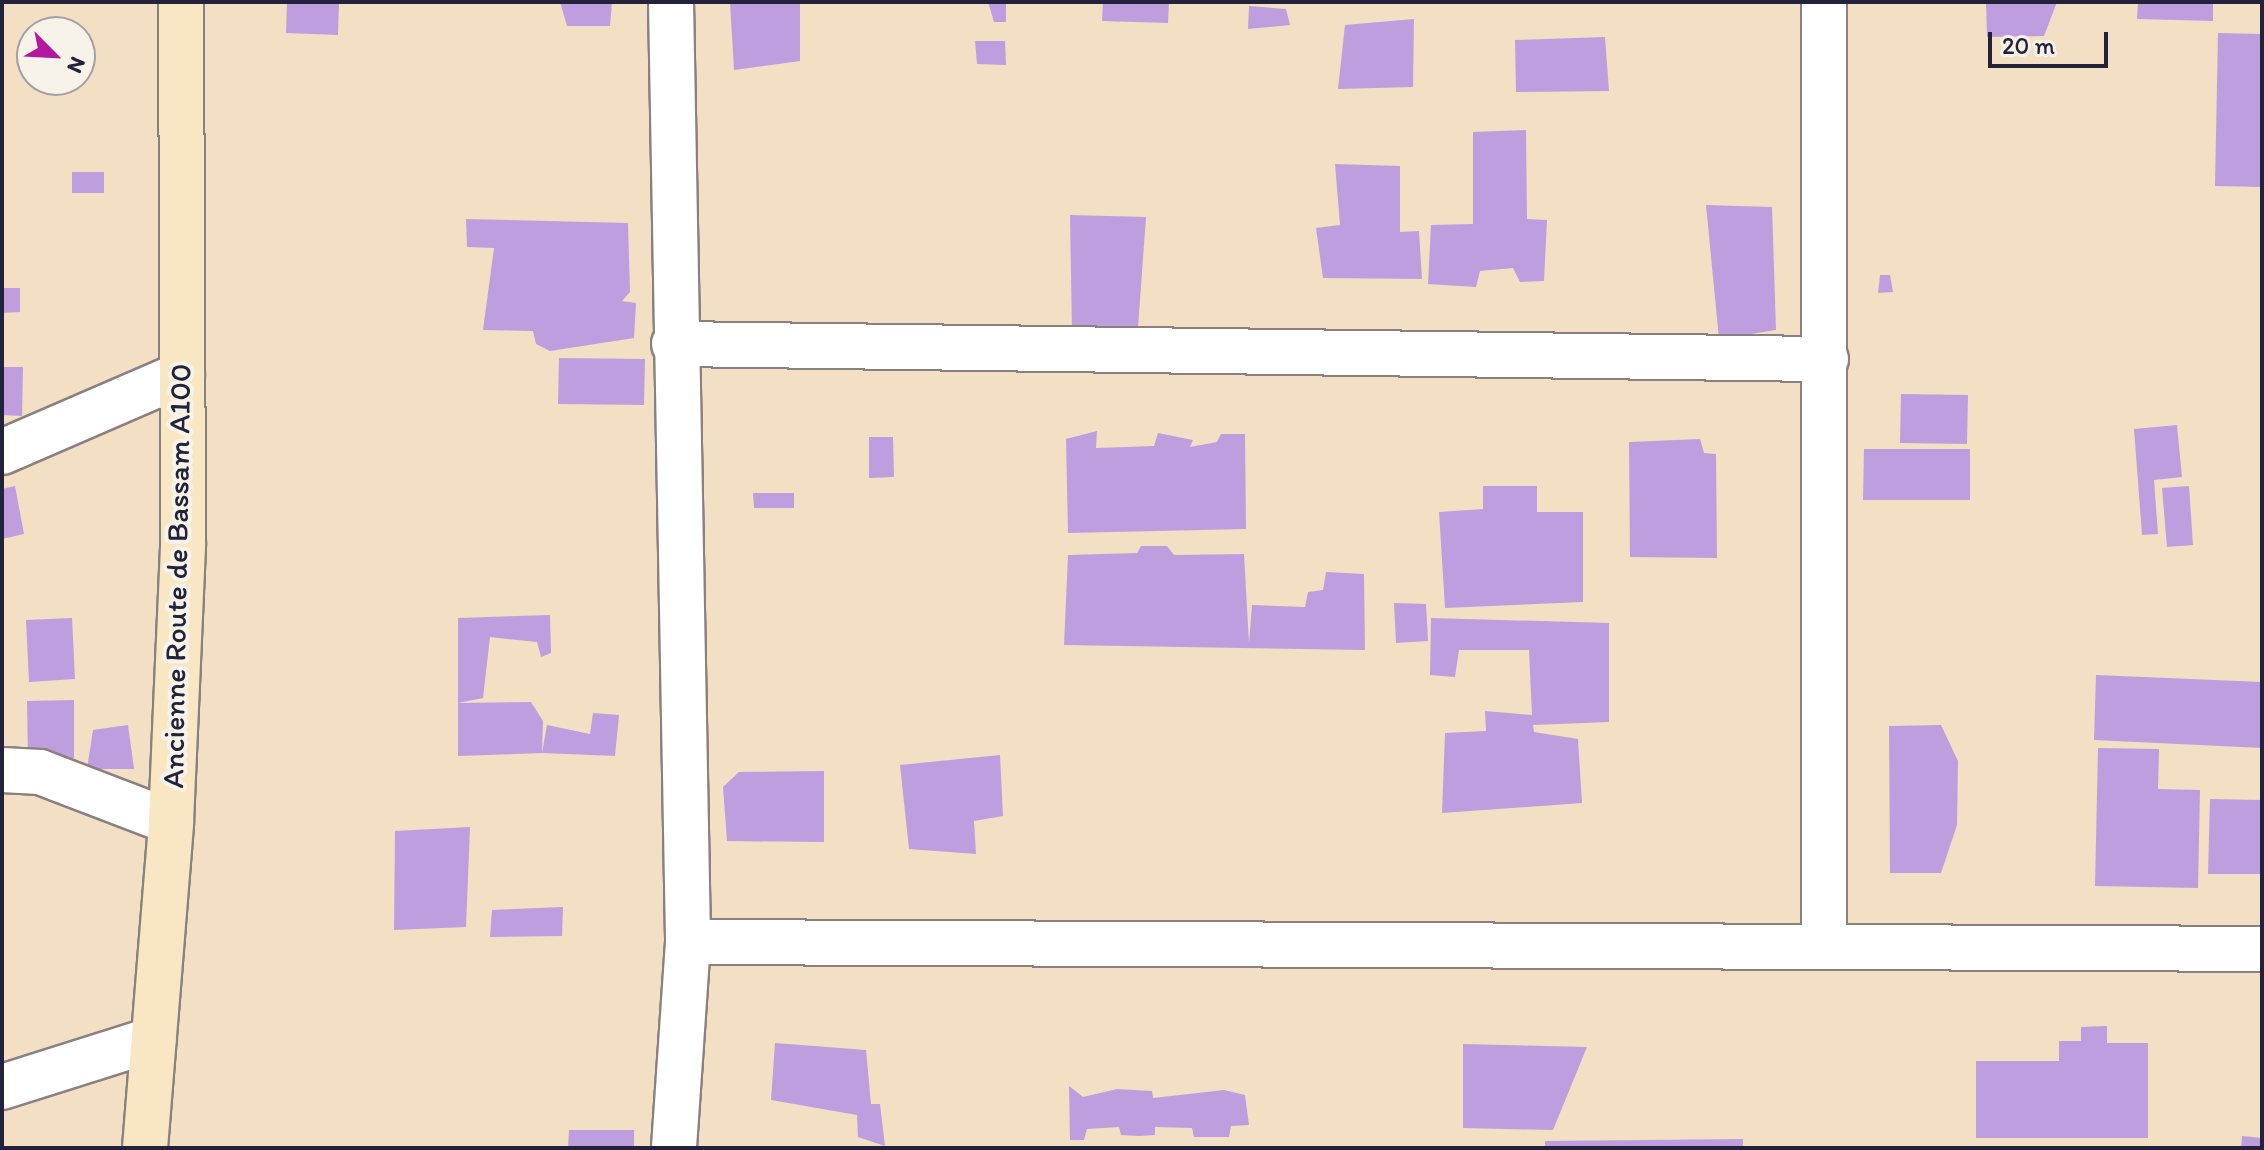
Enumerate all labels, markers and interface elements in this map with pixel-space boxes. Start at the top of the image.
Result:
north arrow [16,16,96,96]
scale bar [1992,16,2112,66]
text: 20 m [2002,31,2055,60]
text: N [61,53,92,77]
street label: Ancienne Route de Bassam A100 [155,363,199,789]

